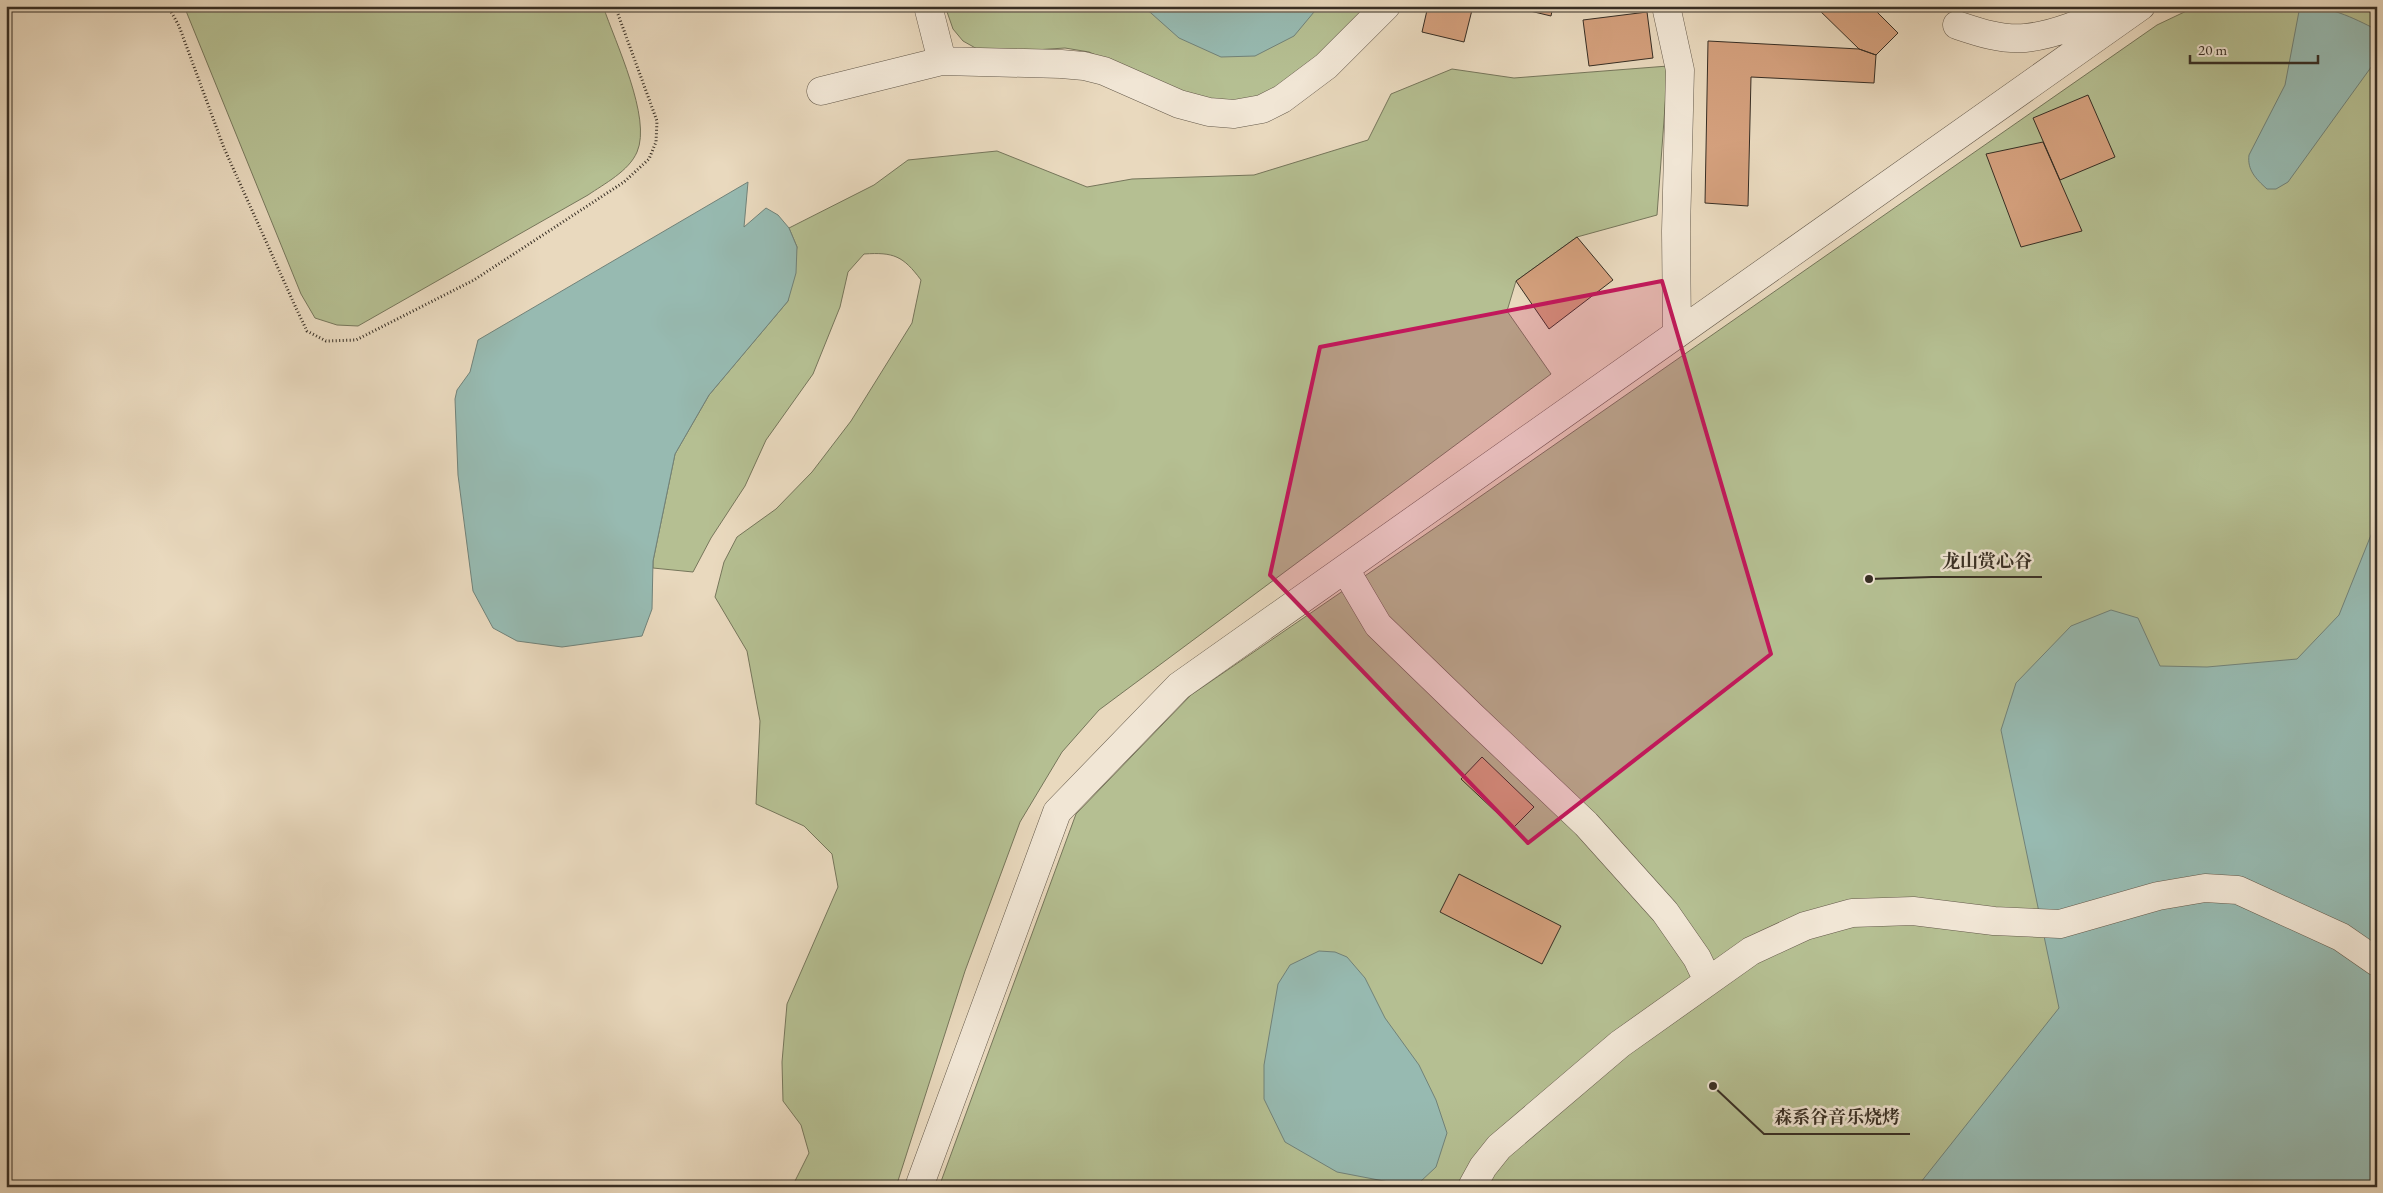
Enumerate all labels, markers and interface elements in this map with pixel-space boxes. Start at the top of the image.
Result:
scale bar [2190,32,2318,64]
text: 20 m [2198,40,2227,59]
callout: 龙山赏心谷 [1932,544,2042,577]
text: 龙山赏心谷 [1942,549,2032,572]
callout: 森系谷音乐烧烤 [1764,1101,1910,1134]
text: 森系谷音乐烧烤 [1774,1105,1900,1128]

